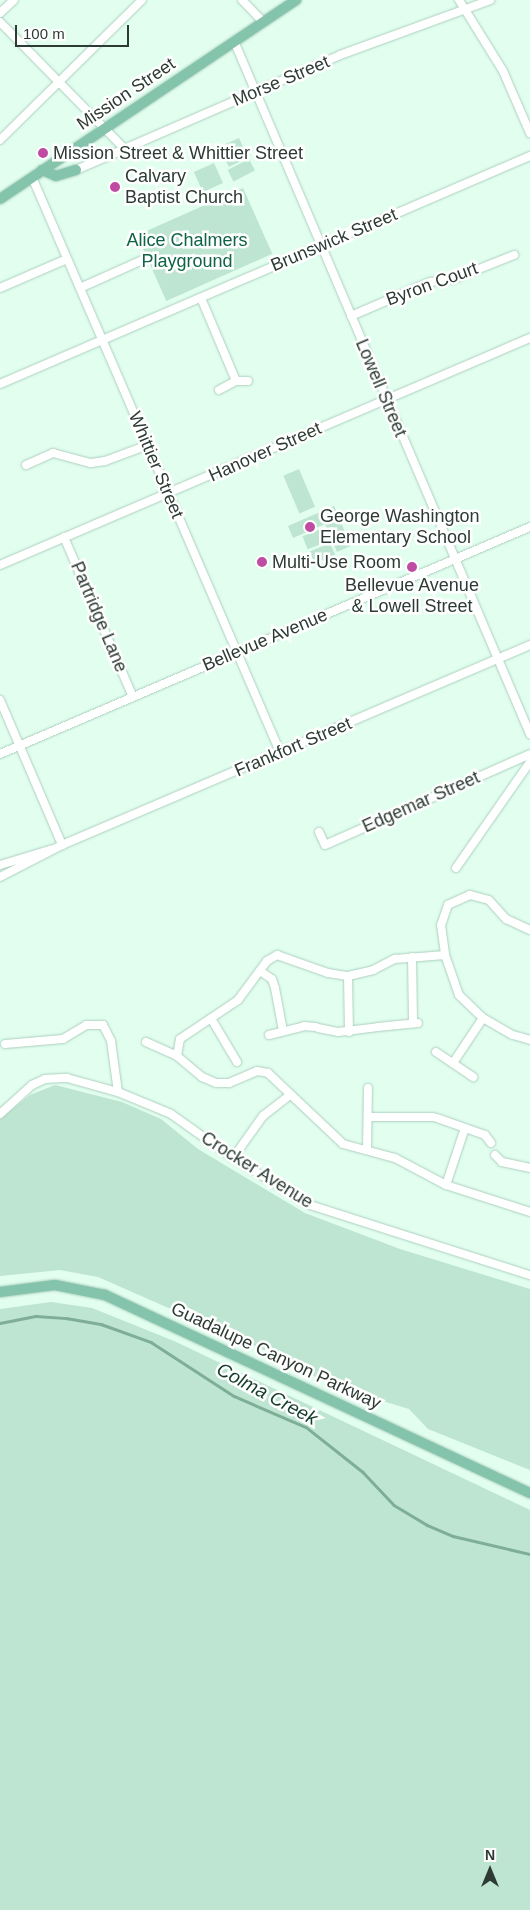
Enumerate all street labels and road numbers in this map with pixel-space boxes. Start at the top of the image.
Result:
street label: Morse Street [229,51,333,111]
street label: Mission Street [73,53,179,135]
street label: Brunswick Street [268,204,400,276]
street label: Byron Court [383,257,481,311]
street label: Lowell Street [351,336,411,440]
street label: Whittier Street [124,408,188,522]
street label: Hanover Street [205,418,325,486]
street label: Partridge Lane [66,558,132,676]
street label: Bellevue Avenue [199,604,331,676]
street label: Frankfort Street [231,713,355,781]
street label: Edgemar Street [359,766,483,838]
street label: Crocker Avenue [197,1127,317,1213]
street label: Guadalupe Canyon Parkway [168,1298,384,1414]

